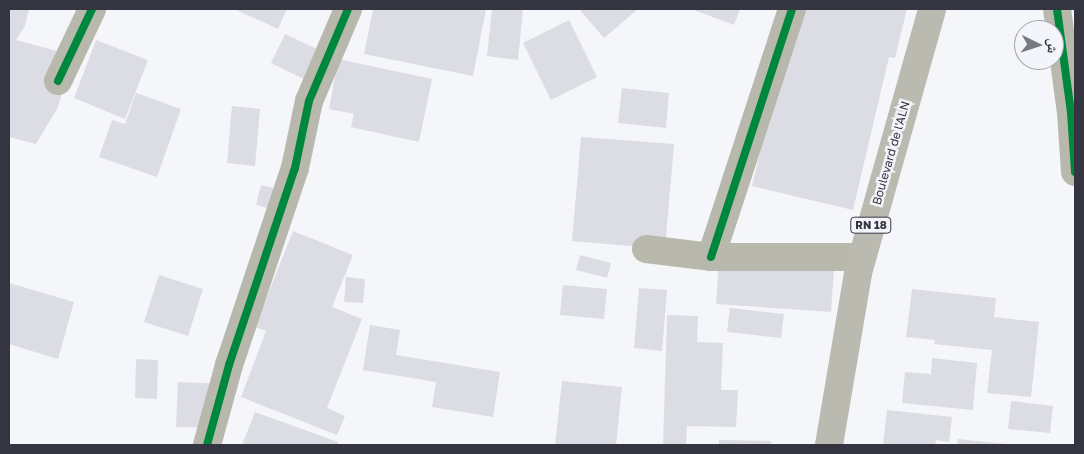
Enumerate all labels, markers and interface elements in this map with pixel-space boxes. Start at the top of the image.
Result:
north arrow [1014,20,1064,70]
text: ش [1044,38,1062,54]
street label: Boulevard de l'ALN [869,99,913,207]
road number: RN 18 [850,216,892,234]

